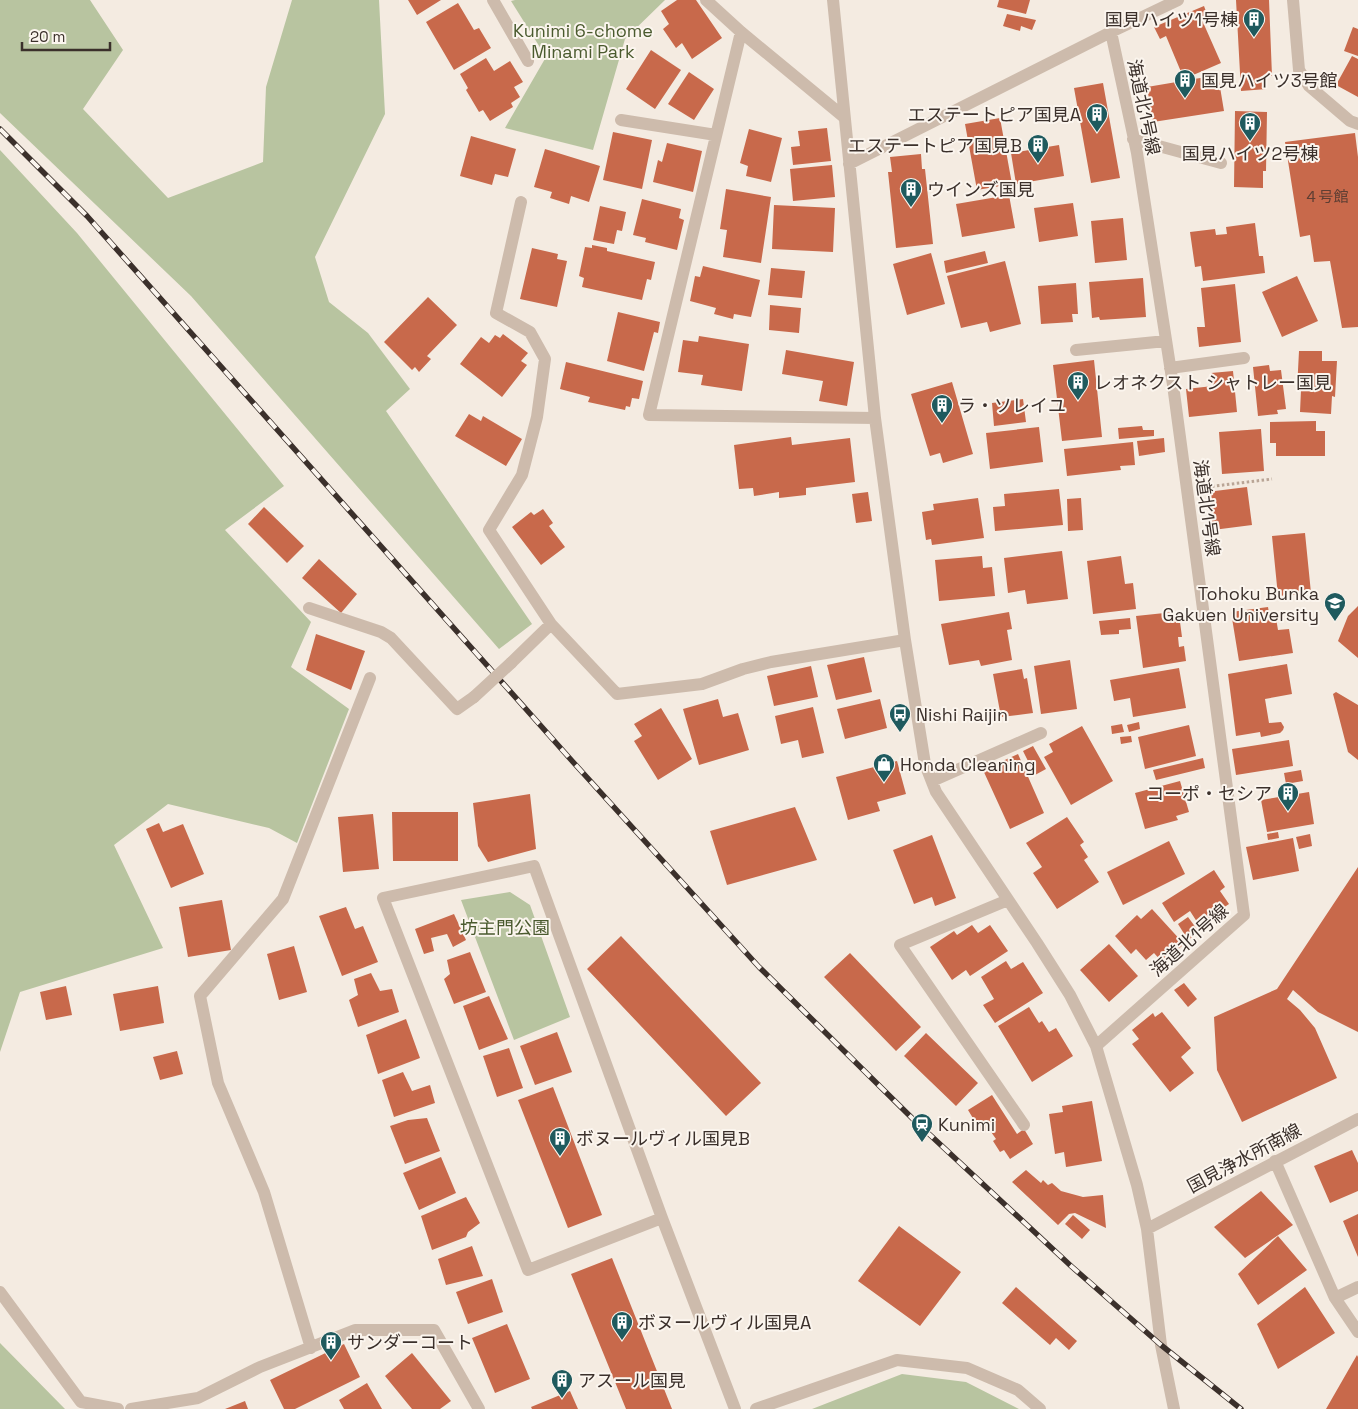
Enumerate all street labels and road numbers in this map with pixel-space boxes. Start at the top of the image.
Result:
street label: 海道北1号線 [1123,57,1165,157]
street label: 海道北1号線 [1189,458,1225,558]
street label: 海道北1号線 [1145,899,1233,981]
street label: 国見浄水所南線 [1183,1118,1305,1198]

